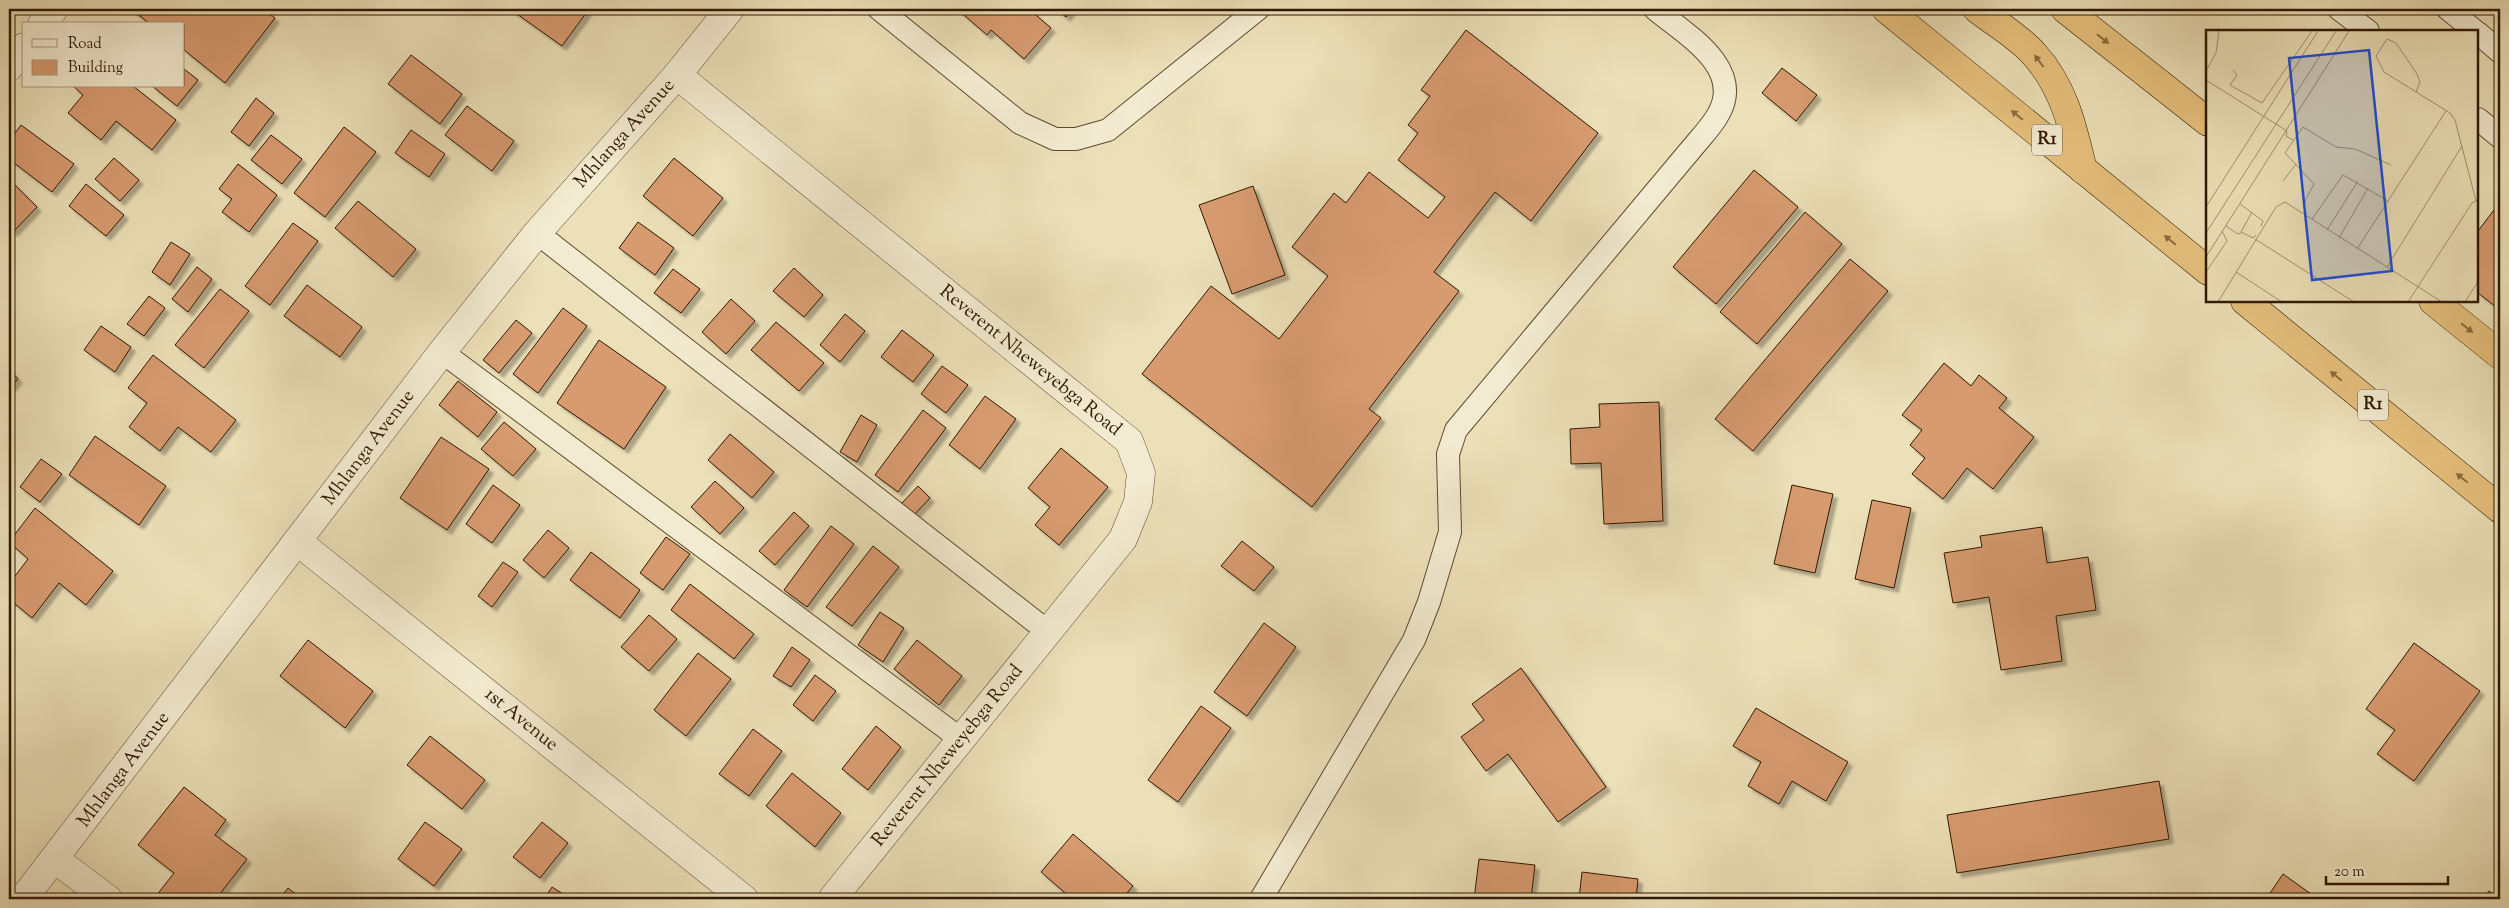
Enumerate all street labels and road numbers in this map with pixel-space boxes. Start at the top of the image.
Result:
street label: Mhlanga Avenue [568,73,682,195]
road number: R1 [2032,124,2062,156]
street label: Reverent Nheweyebga Road [933,279,1127,443]
street label: Mhlanga Avenue [316,384,422,512]
road number: R1 [2358,390,2388,420]
street label: Reverent Nheweyebga Road [866,659,1030,853]
street label: 1st Avenue [478,682,564,758]
street label: Mhlanga Avenue [71,706,177,834]

